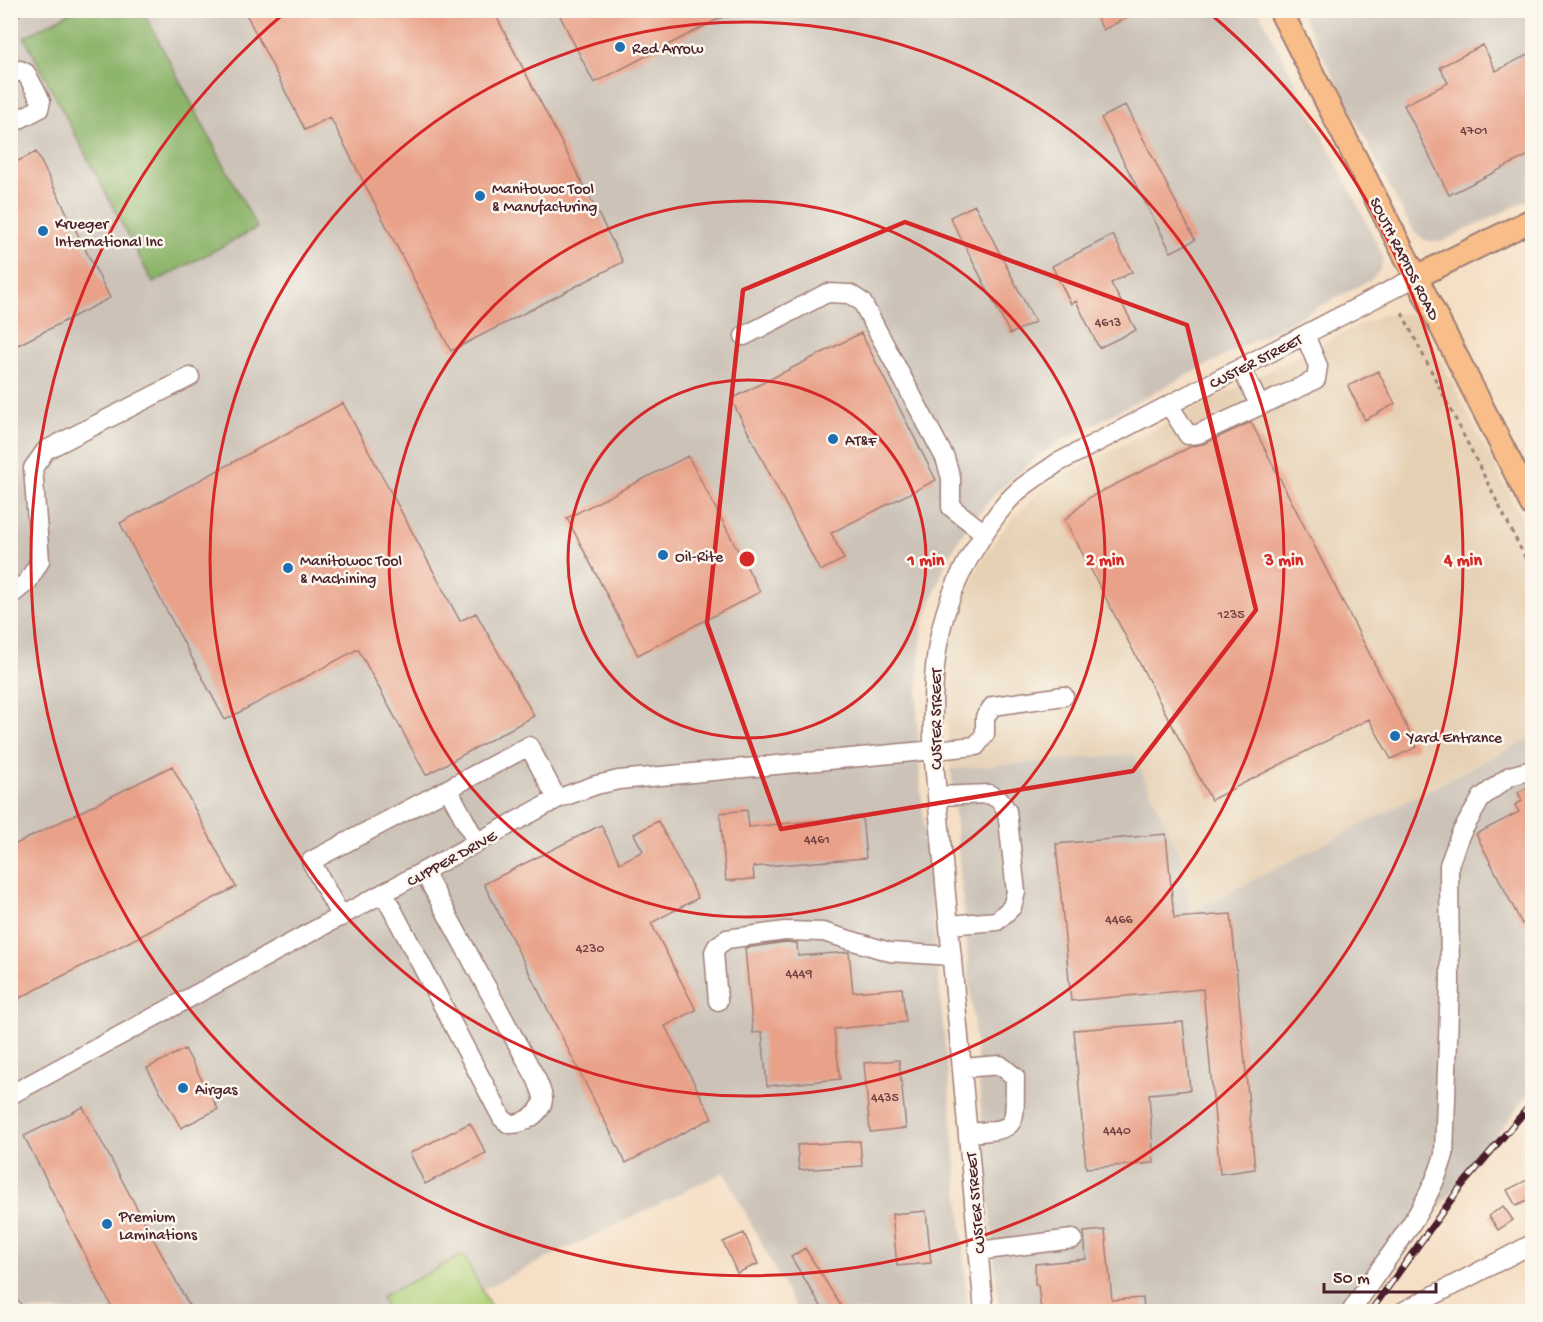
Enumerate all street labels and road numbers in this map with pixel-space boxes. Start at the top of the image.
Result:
street label: SOUTH RAPIDS ROAD [1364,195,1442,325]
street label: CUSTER STREET [1207,331,1307,395]
street label: CUSTER STREET [929,667,948,770]
street label: CLIPPER DRIVE [404,827,502,893]
street label: CUSTER STREET [964,1150,991,1254]

